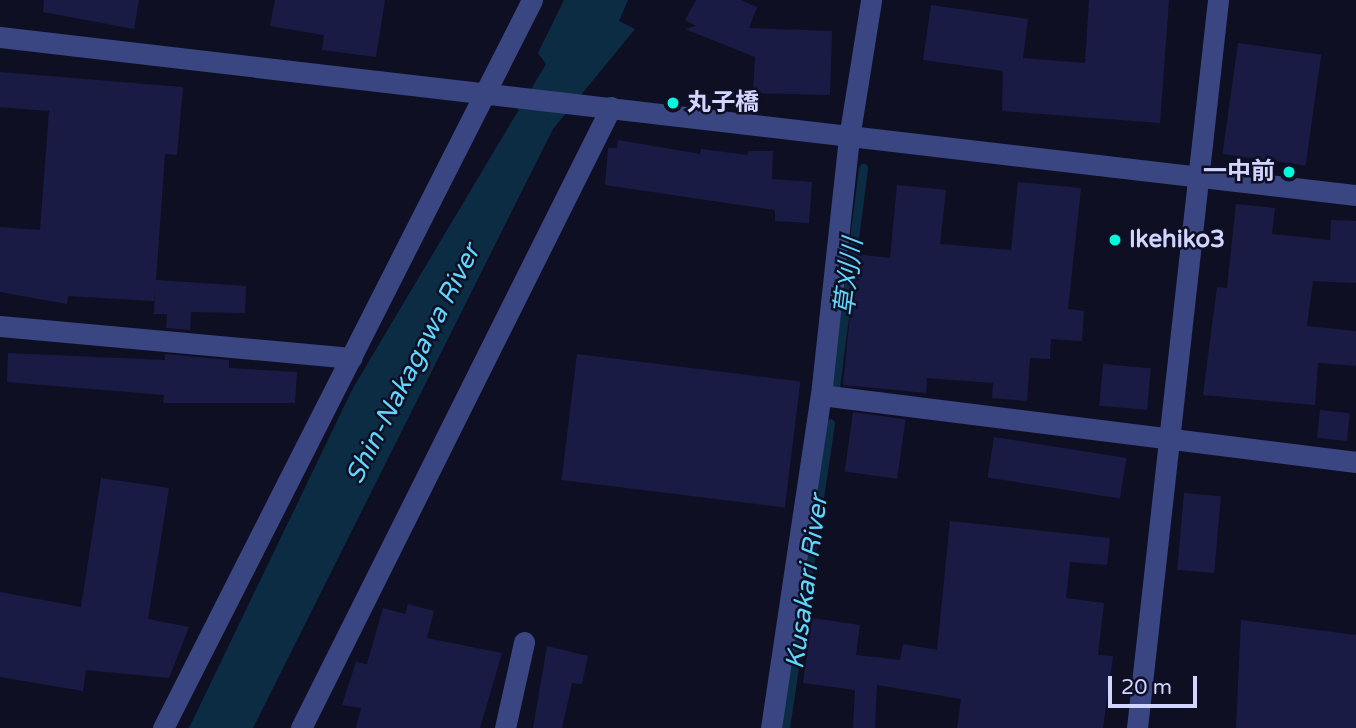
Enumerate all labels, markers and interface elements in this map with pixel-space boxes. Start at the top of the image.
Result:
place label: 丸子橋 [687,89,759,117]
marker: 丸子橋 [665,95,681,111]
place label: 一中前 [1203,158,1275,186]
marker: 一中前 [1281,164,1297,180]
place label: Ikehiko3 [1129,226,1225,254]
marker: Ikehiko3 [1107,232,1123,248]
water label: 草刈川 [829,236,869,318]
water label: Shin-Nakagawa River [339,239,487,489]
water label: Kusakari River [779,493,835,671]
scale bar [1111,662,1200,706]
text: 20 m [1121,675,1172,700]

